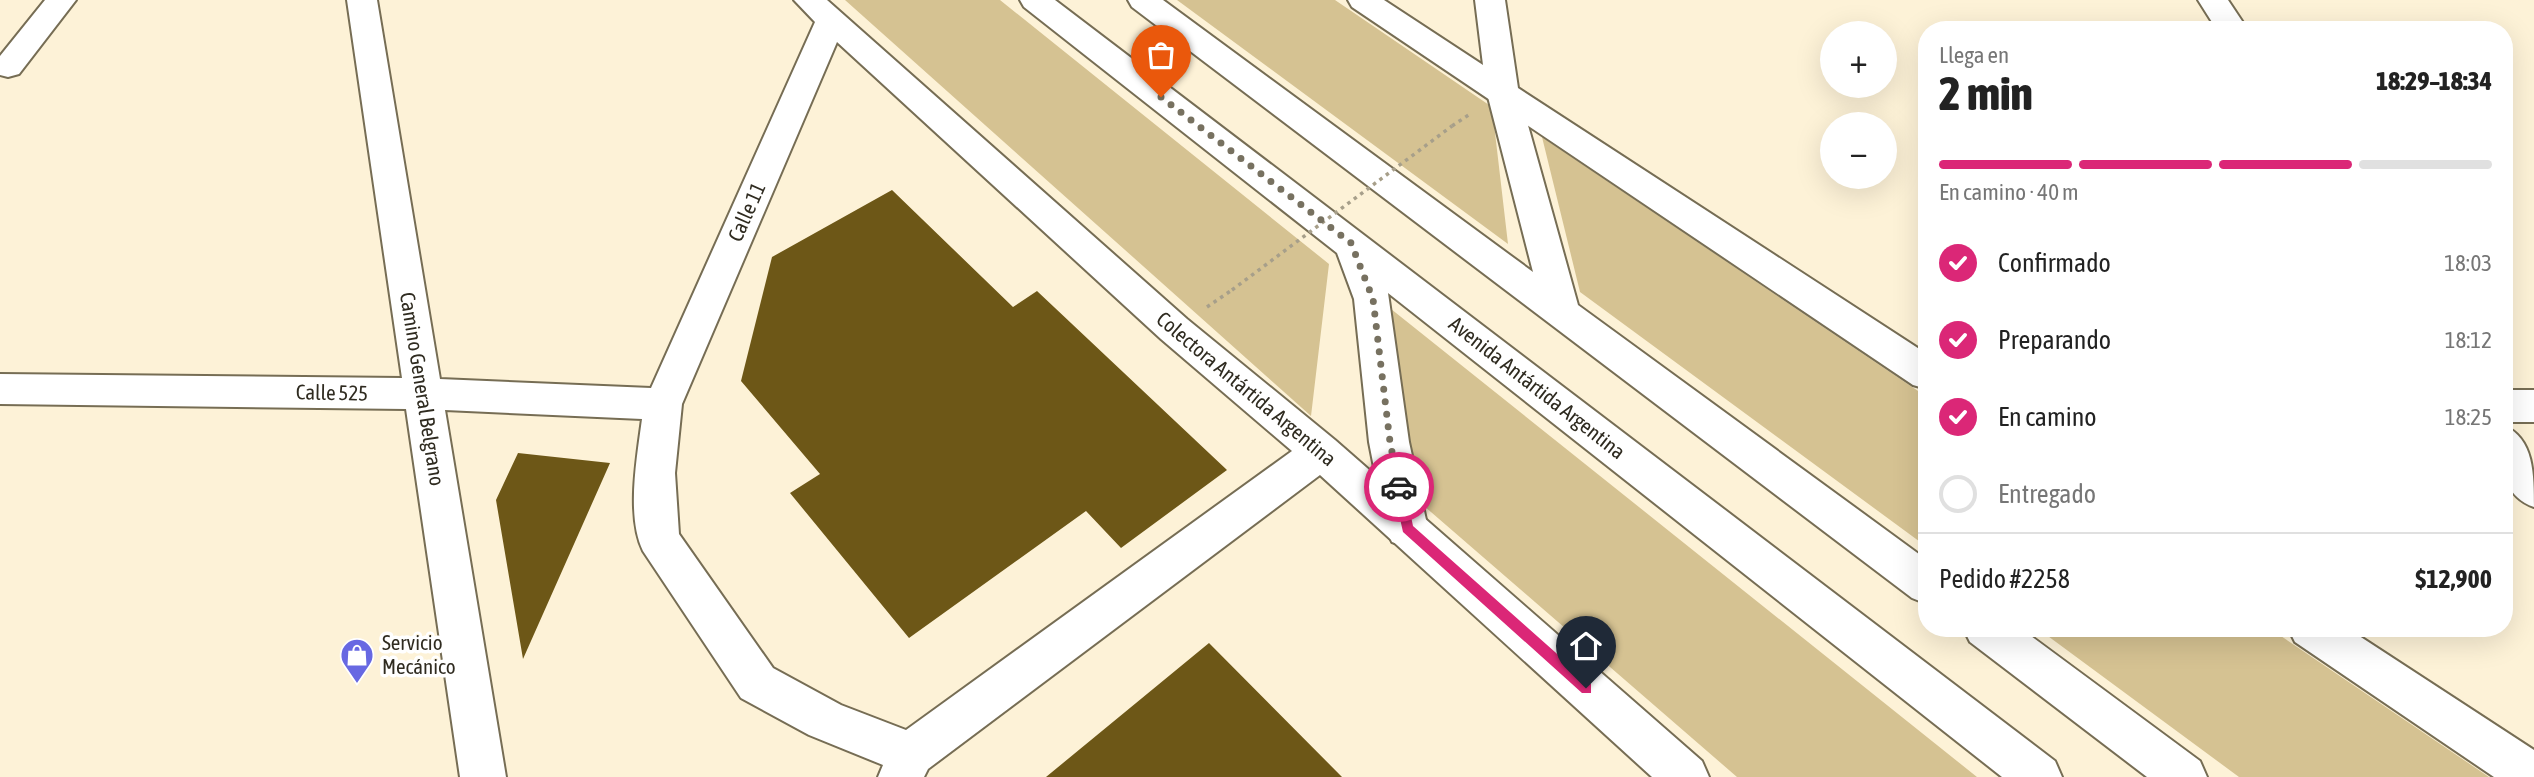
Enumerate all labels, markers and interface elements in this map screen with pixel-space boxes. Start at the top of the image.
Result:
map controls [1820,21,1897,189]
button: + [1820,21,1897,98]
pin [1131,25,1191,97]
icon: bag [1142,36,1180,74]
text: Llega en [1939,42,2009,68]
text: 18:29–18:34 [2376,66,2492,96]
text: 2 min [1939,67,2033,120]
button: − [1820,112,1897,189]
street label: Calle 11 [722,178,770,245]
text: En camino · 40 m [1939,179,2079,205]
icon: check [1939,244,1977,282]
text: Confirmado [1998,248,2111,278]
text: 18:03 [2444,250,2492,276]
street label: Camino General Belgrano [396,290,450,487]
street label: Colectora Antártida Argentina [1152,306,1341,470]
street label: Avenida Antártida Argentina [1445,311,1630,463]
icon: check [1939,321,1977,359]
text: Preparando [1998,325,2111,355]
text: 18:12 [2445,327,2492,353]
street label: Calle 525 [296,379,368,405]
icon: check [1939,398,1977,436]
text: En camino [1998,402,2097,432]
text: 18:25 [2445,404,2492,430]
courier [1364,452,1434,522]
icon: car [1380,468,1418,506]
text: Entregado [1998,479,2096,509]
text: Pedido #2258 [1939,564,2070,594]
text: $12,900 [2415,564,2492,594]
pin [1556,616,1616,688]
icon: home [1567,627,1605,665]
place label: Servicio Mecánico [382,630,456,678]
shop icon: Servicio Mecánico [338,636,376,685]

